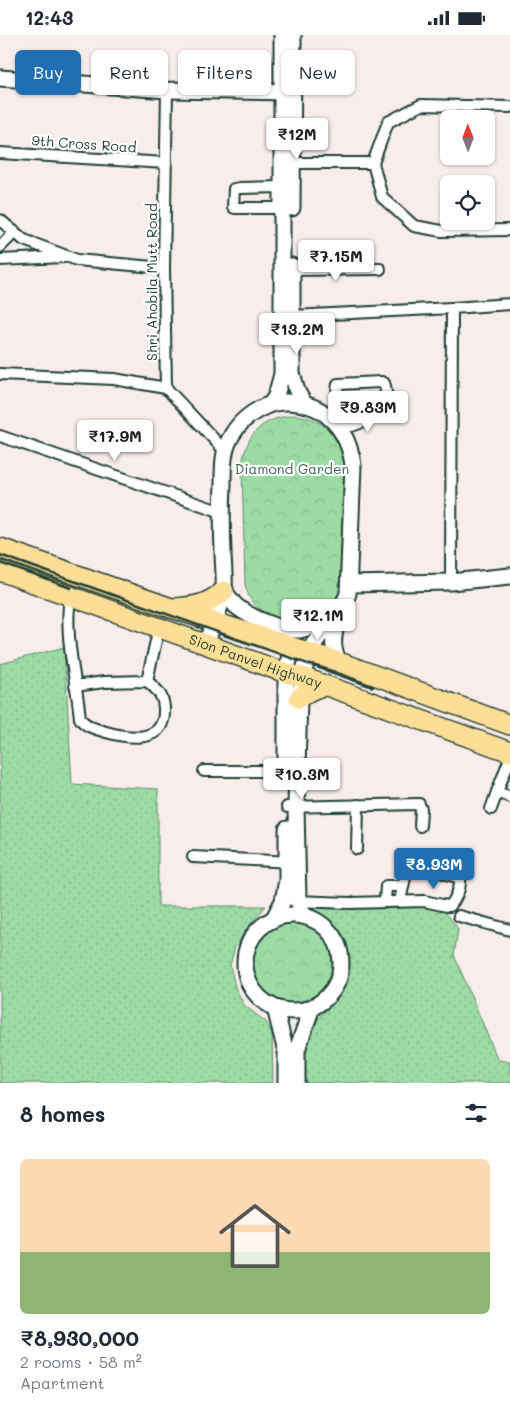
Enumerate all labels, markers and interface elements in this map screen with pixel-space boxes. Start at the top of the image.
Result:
text: 12:43 [25,5,74,30]
chip: Buy [15,50,81,95]
chip: Rent [91,50,168,95]
chip: Filters [178,50,271,95]
chip: New [281,50,355,95]
north arrow [440,110,495,165]
map controls [440,110,495,230]
pin: ₹12M [267,117,327,160]
text: ₹12M [277,123,317,144]
street label: 9th Cross Road [31,130,137,157]
button: locate [440,175,495,230]
street label: Shri Ahobila Mutt Road [142,203,161,361]
pin: ₹7.15M [295,239,377,282]
text: ₹7.15M [309,245,363,266]
pin: ₹13.2M [256,313,338,355]
text: ₹13.2M [270,318,324,339]
pin: ₹9.83M [327,391,409,433]
text: ₹9.83M [339,396,397,417]
pin: ₹17.9M [74,419,156,462]
text: ₹17.9M [88,425,142,446]
park label: Diamond Garden [235,459,349,478]
pin: ₹12.1M [277,599,359,641]
text: ₹12.1M [292,604,344,625]
street label: Sion Panvel Highway [187,629,325,692]
pin: ₹10.3M [261,757,343,800]
text: ₹10.3M [274,763,330,784]
pin: ₹8.93M [393,847,475,890]
text: ₹8.93M [405,853,463,874]
icon: filters [462,1099,490,1127]
text: 8 homes [20,1100,105,1127]
icon: home [210,1191,300,1281]
text: ₹8,930,000 [20,1324,139,1351]
text: 2 rooms · 58 m² [20,1351,142,1372]
text: Apartment [20,1372,105,1393]

